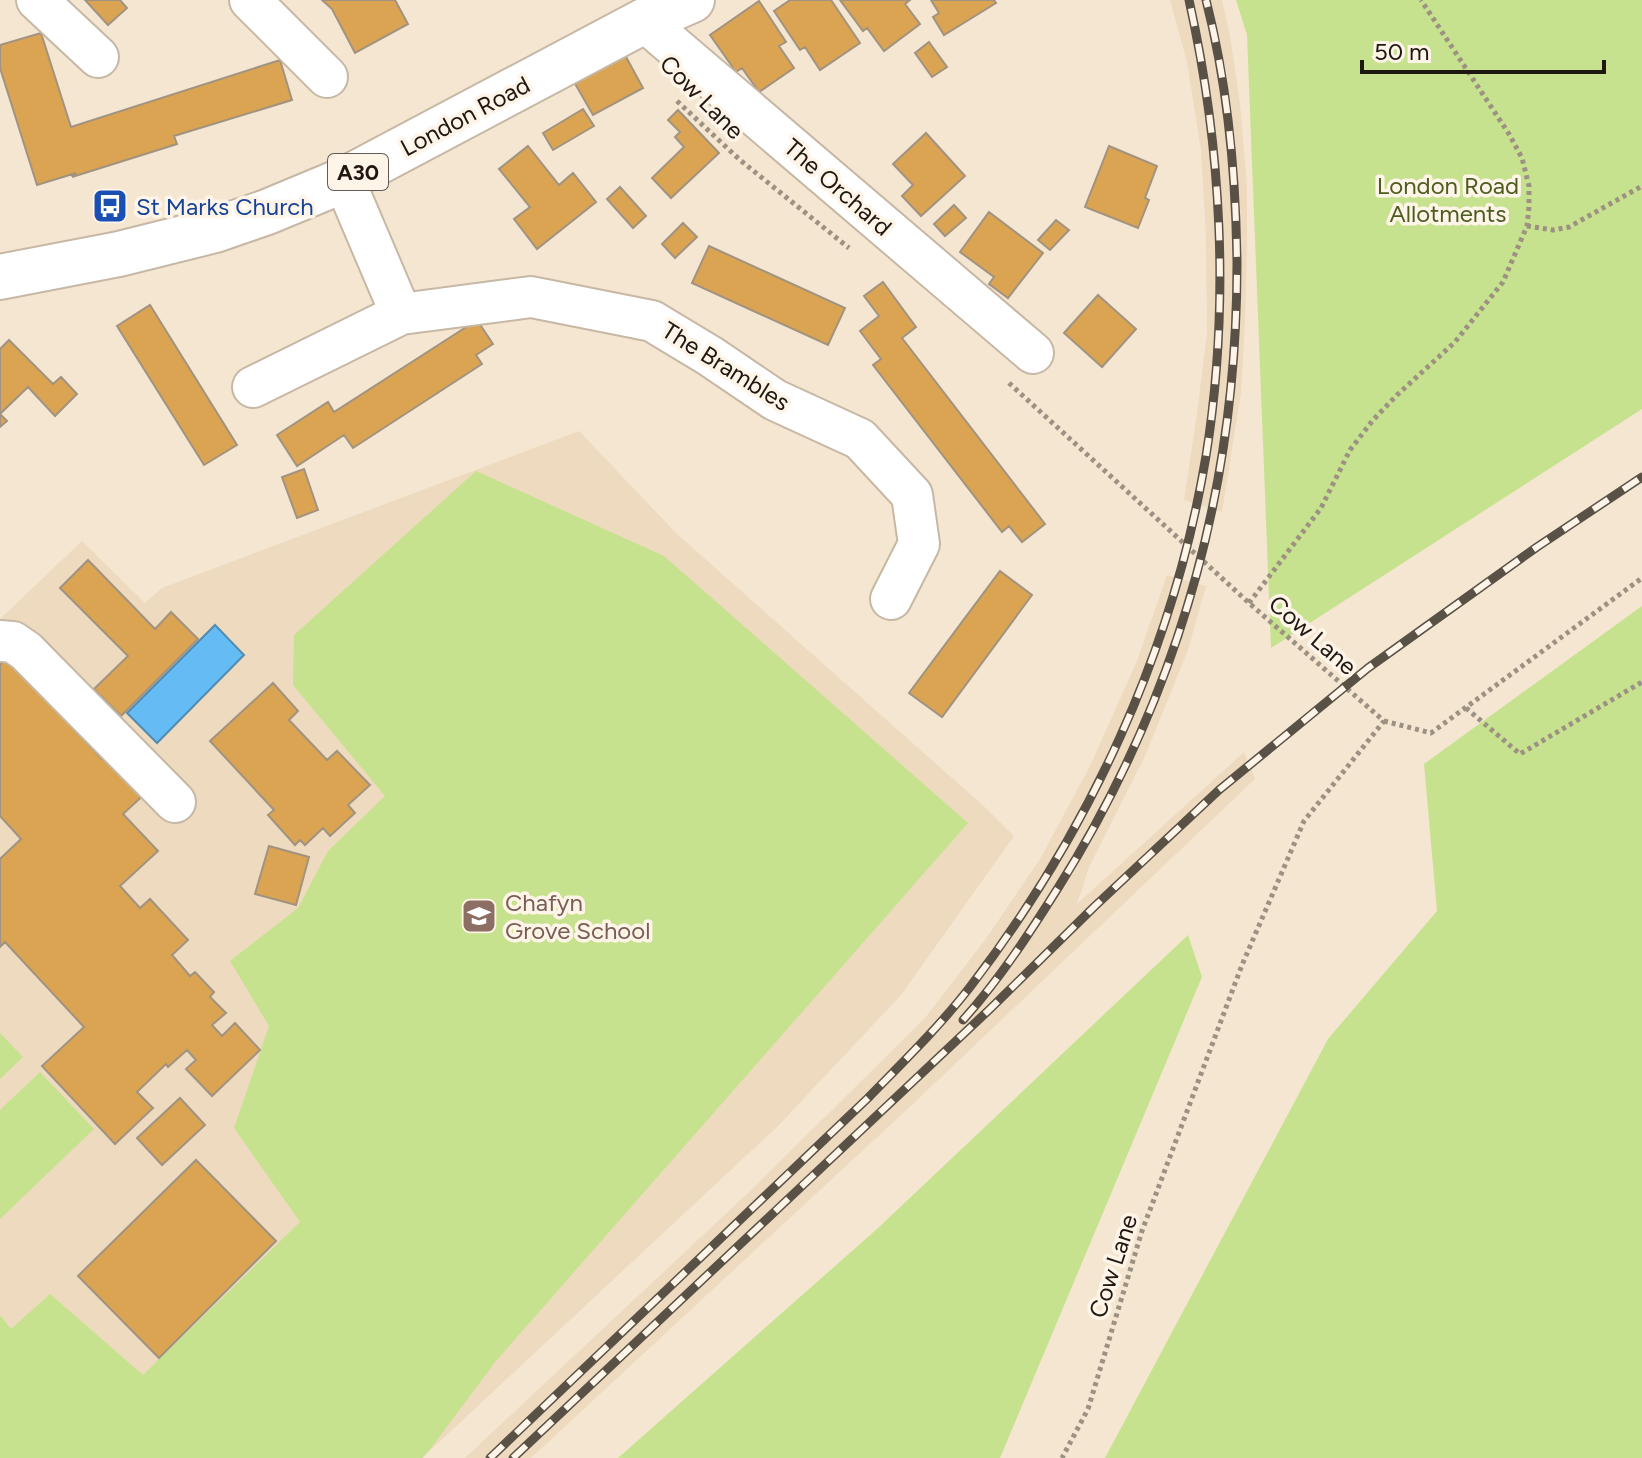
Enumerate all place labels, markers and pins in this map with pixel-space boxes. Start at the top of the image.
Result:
bus stop icon: St Marks Church [91,187,129,225]
place label: St Marks Church [136,192,314,221]
place label: Chafyn Grove School [505,888,650,945]
school or university icon: Chafyn Grove School [460,897,498,935]

